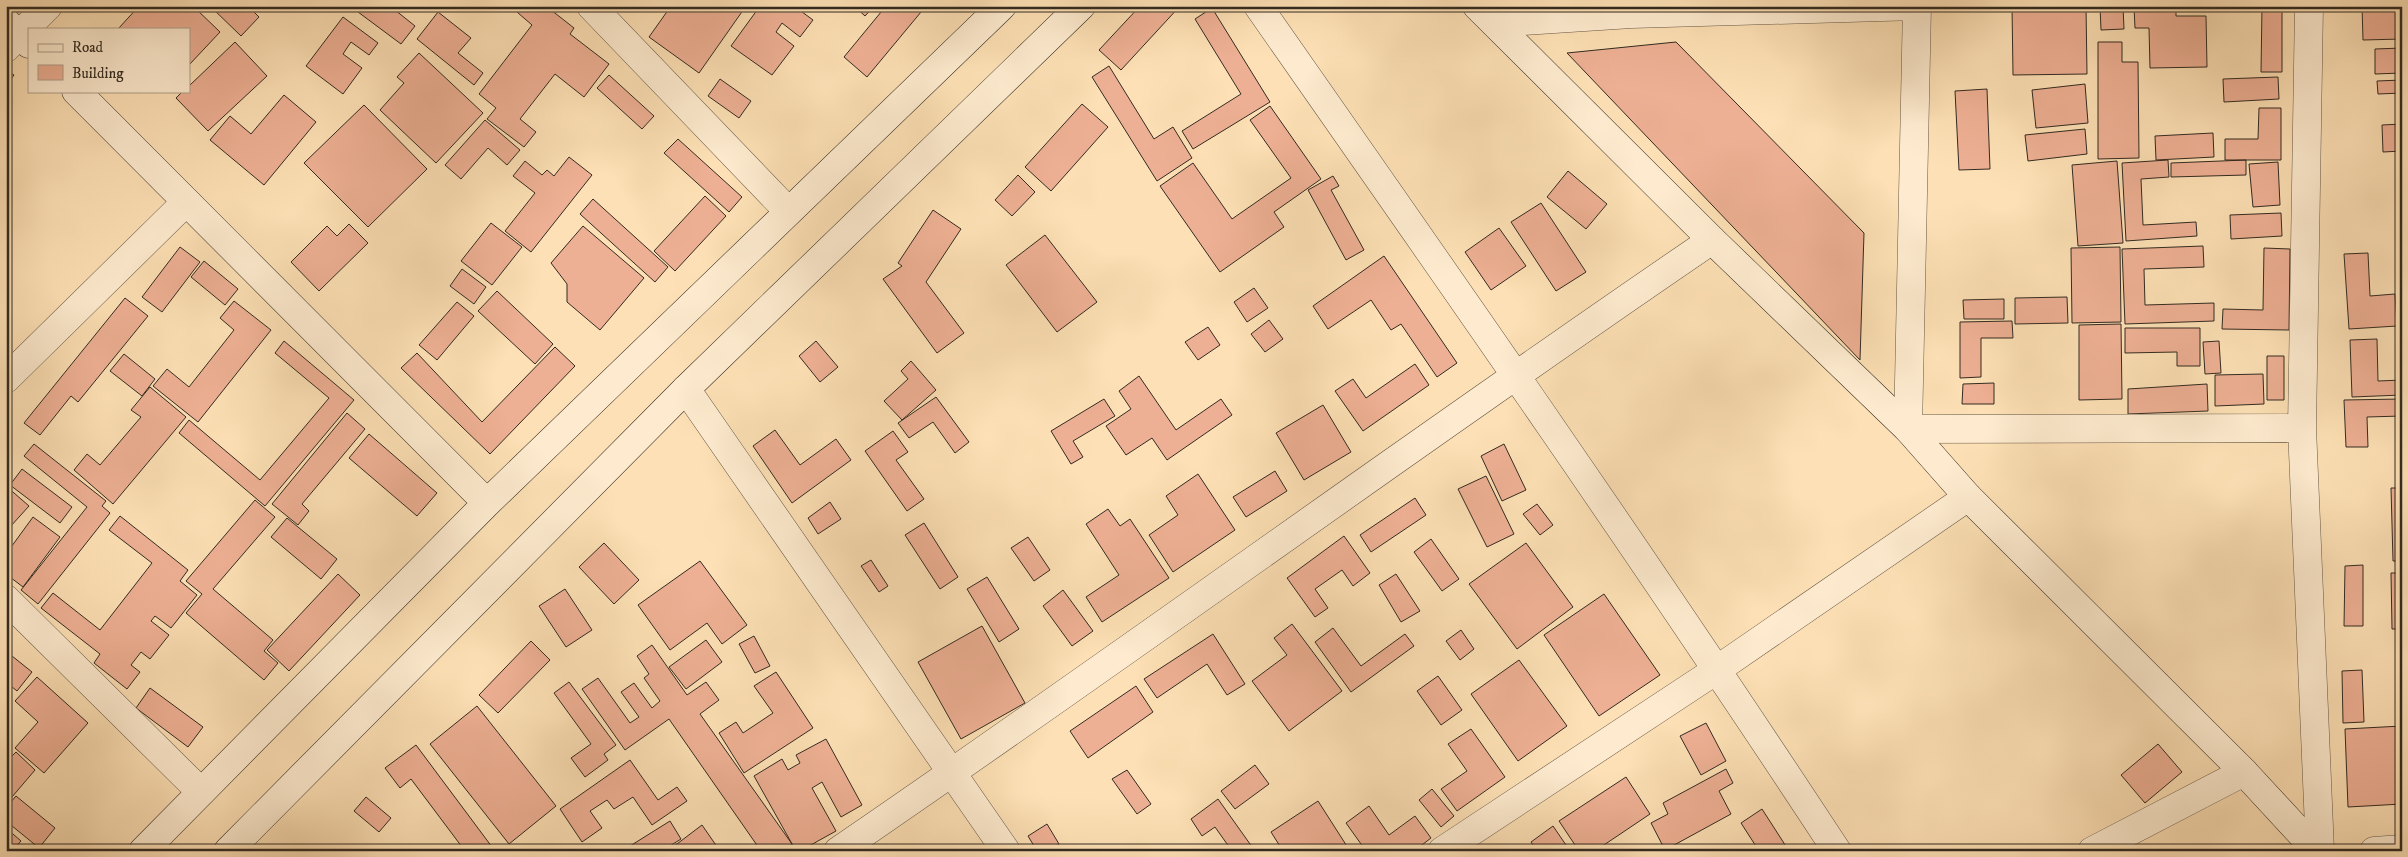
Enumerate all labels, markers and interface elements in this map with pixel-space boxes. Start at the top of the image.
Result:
legend [28,28,190,92]
text: Road [72,38,104,57]
text: Building [72,64,124,83]

